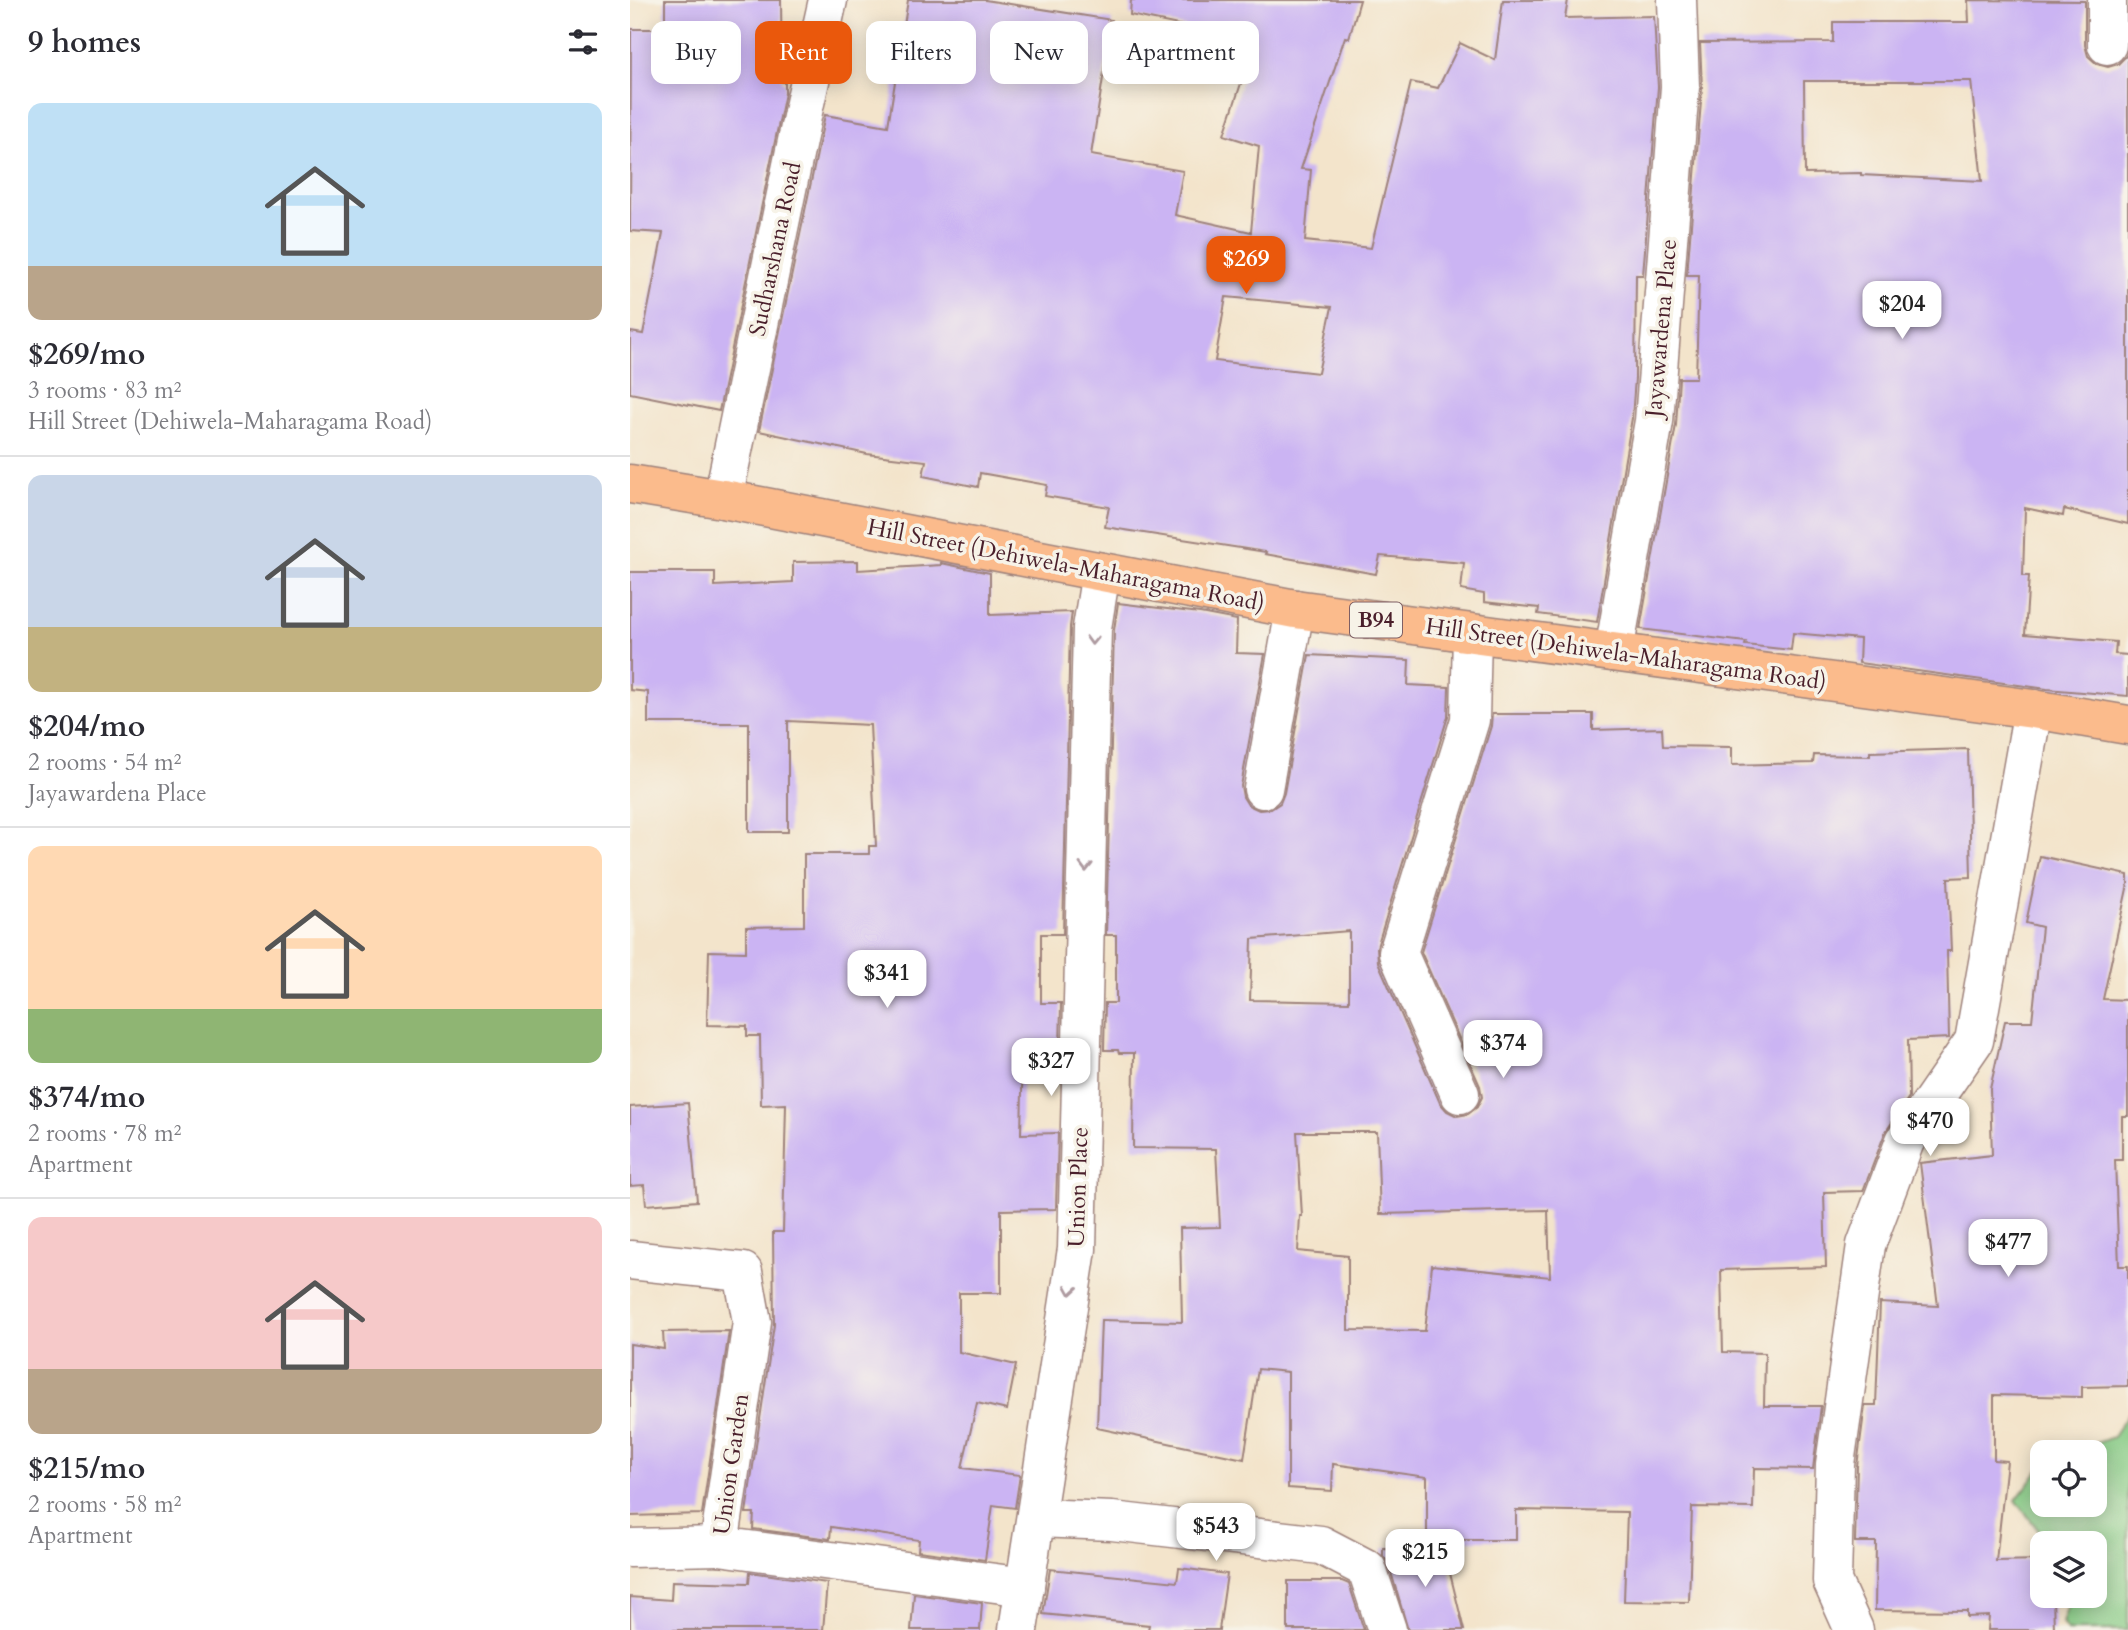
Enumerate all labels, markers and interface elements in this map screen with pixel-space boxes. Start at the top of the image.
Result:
chip: Buy [651,21,741,84]
chip: Rent [755,21,852,84]
chip: Filters [866,21,976,84]
chip: New [990,21,1088,84]
chip: Apartment [1102,21,1259,84]
text: 9 homes [28,22,141,63]
icon: filters [564,23,602,61]
icon: home [252,148,378,274]
street label: Sudharshana Road [741,158,809,339]
pin: $269 [1205,236,1287,296]
street label: Jayawardena Place [1638,238,1684,421]
text: $269 [1222,243,1270,274]
pin: $204 [1861,282,1943,341]
text: $204 [1878,288,1926,319]
text: $269/mo [28,334,145,375]
text: 3 rooms · 83 m² [28,375,181,406]
text: Hill Street (Dehiwela-Maharagama Road) [28,406,432,437]
street label: Hill Street (Dehiwela-Maharagama Road) [865,511,1267,619]
icon: home [252,520,378,646]
road number: B94 [1350,602,1402,638]
street label: Hill Street (Dehiwela-Maharagama Road) [1424,611,1828,697]
one-way arrow [1084,635,1100,646]
text: $204/mo [28,706,145,747]
text: 2 rooms · 54 m² [28,747,181,778]
text: Jayawardena Place [28,778,207,809]
one-way arrow [1079,862,1094,873]
icon: home [252,891,378,1017]
pin: $341 [846,950,928,1010]
text: $341 [863,957,911,988]
pin: $374 [1462,1020,1544,1080]
text: $374 [1479,1027,1527,1058]
pin: $327 [1010,1038,1092,1098]
text: $327 [1027,1045,1075,1076]
text: $374/mo [28,1077,145,1118]
pin: $470 [1889,1098,1971,1158]
text: $470 [1906,1105,1954,1136]
text: 2 rooms · 78 m² [28,1118,181,1149]
street label: Union Place [1060,1126,1096,1248]
text: Apartment [28,1149,132,1180]
pin: $477 [1967,1220,2049,1279]
text: $477 [1984,1226,2032,1257]
icon: home [252,1262,378,1388]
one-way arrow [1064,1284,1079,1296]
street label: Union Garden [706,1391,756,1537]
map controls [2030,1440,2107,1608]
button: locate [2030,1440,2107,1517]
text: $215/mo [28,1448,145,1489]
text: 2 rooms · 58 m² [28,1489,181,1520]
pin: $543 [1175,1504,1257,1563]
text: $543 [1192,1510,1240,1541]
text: Apartment [28,1520,132,1551]
pin: $215 [1384,1530,1466,1589]
button: layers [2030,1531,2107,1608]
text: $215 [1401,1536,1449,1567]

